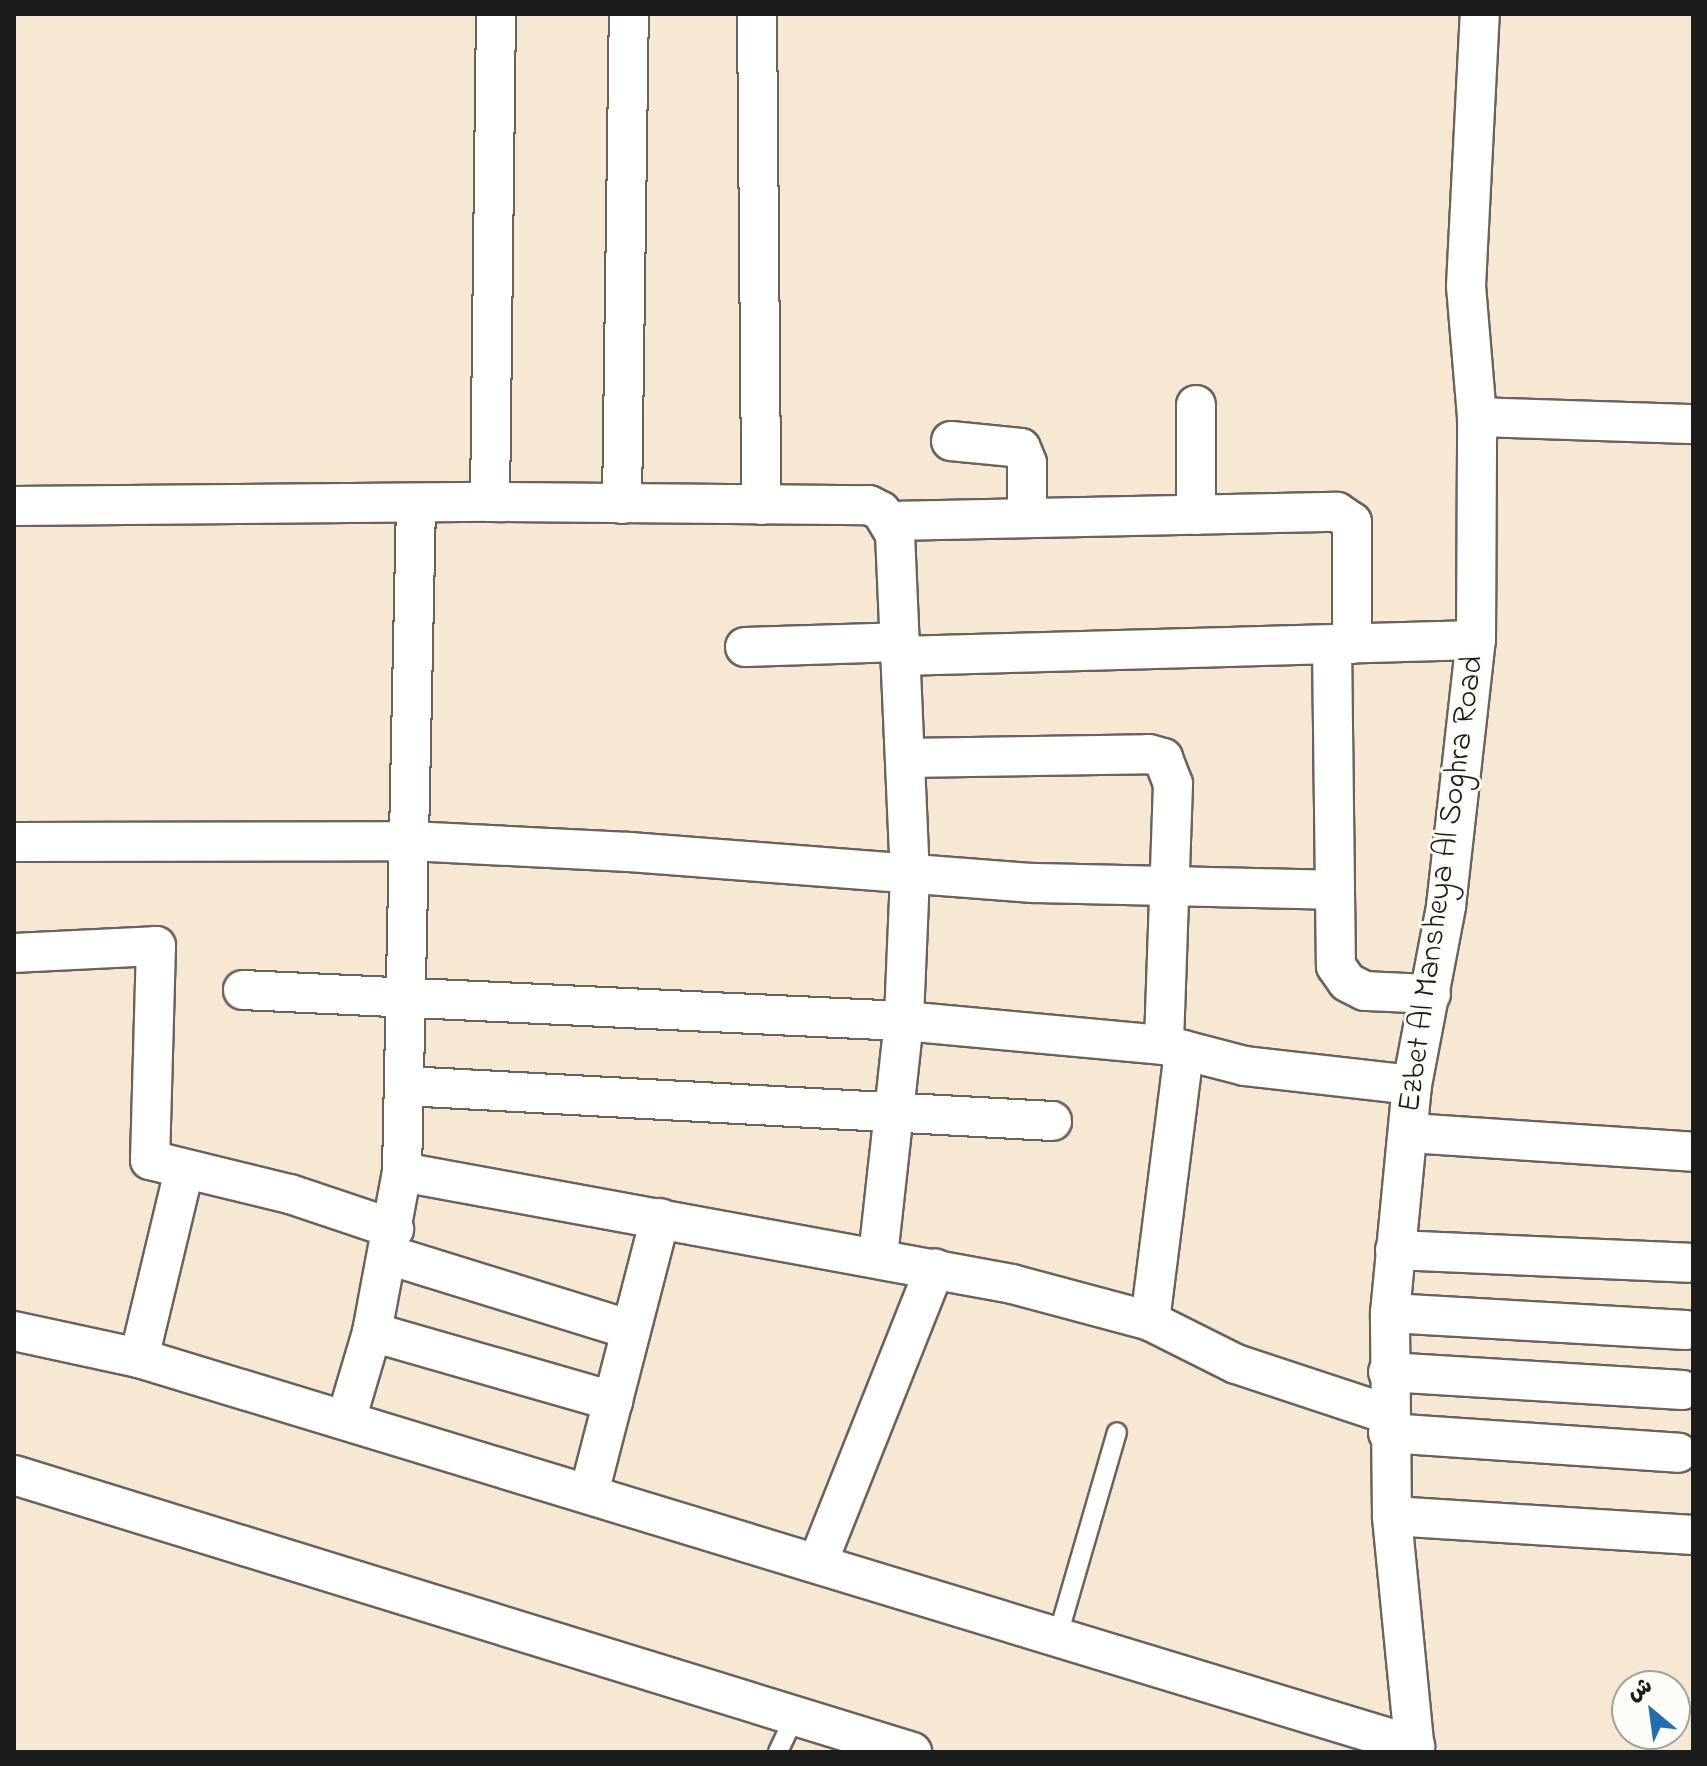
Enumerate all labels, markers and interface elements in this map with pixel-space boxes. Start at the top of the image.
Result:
street label: Ezbet Al Mansheya Al Soghra Road [1392,653,1494,1115]
north arrow [1611,1670,1691,1750]
text: ش [1622,1671,1659,1711]

